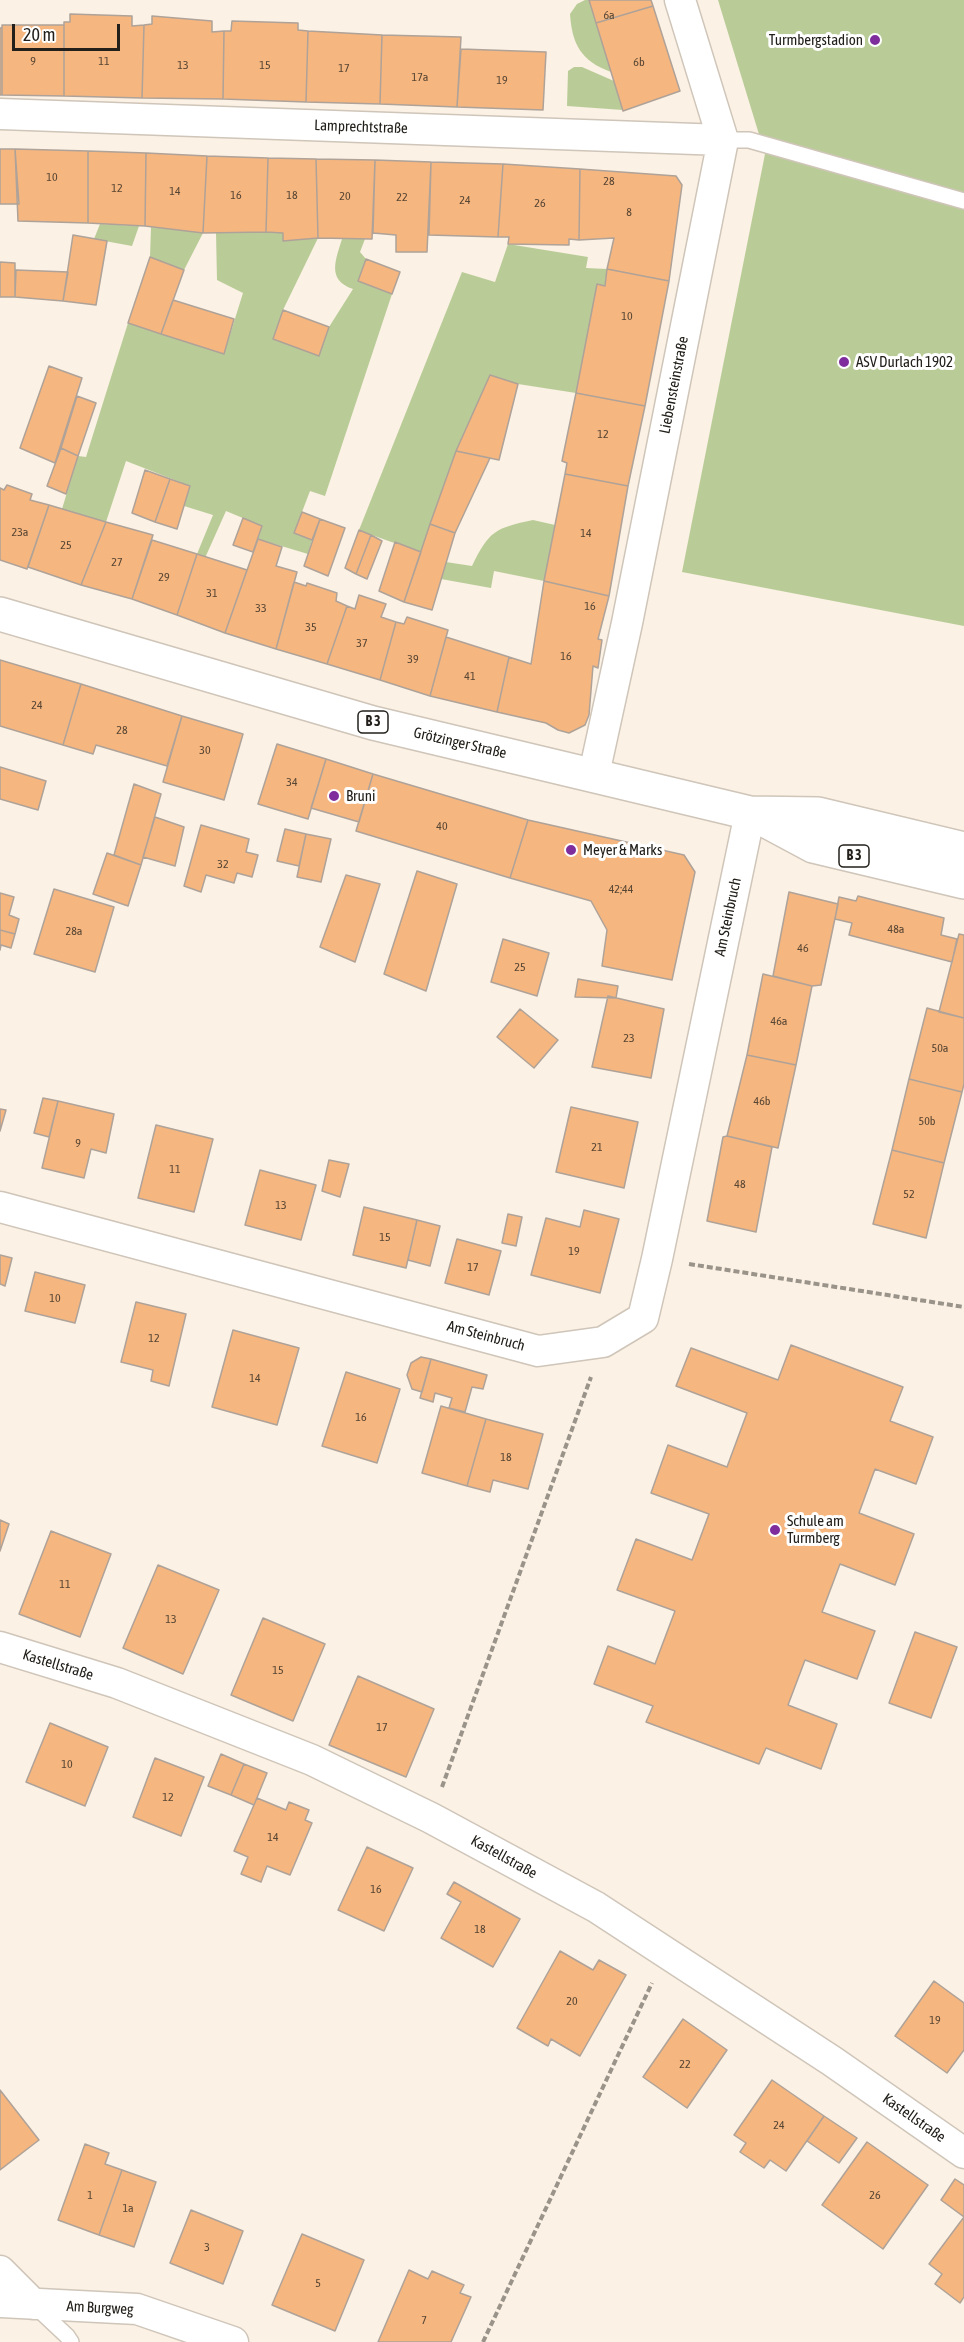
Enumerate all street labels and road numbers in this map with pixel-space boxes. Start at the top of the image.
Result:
street label: Lamprechtstraße [314,116,408,138]
street label: Liebensteinstraße [656,335,692,435]
road number: B 3 [358,711,388,733]
street label: Grötzinger Straße [412,724,508,762]
road number: B 3 [839,845,869,867]
street label: Am Steinbruch [711,876,745,958]
street label: Am Steinbruch [445,1317,527,1355]
street label: Kastellstraße [21,1646,95,1684]
street label: Kastellstraße [468,1831,540,1883]
street label: Kastellstraße [879,2090,949,2146]
street label: Am Burgweg [66,2297,134,2319]

